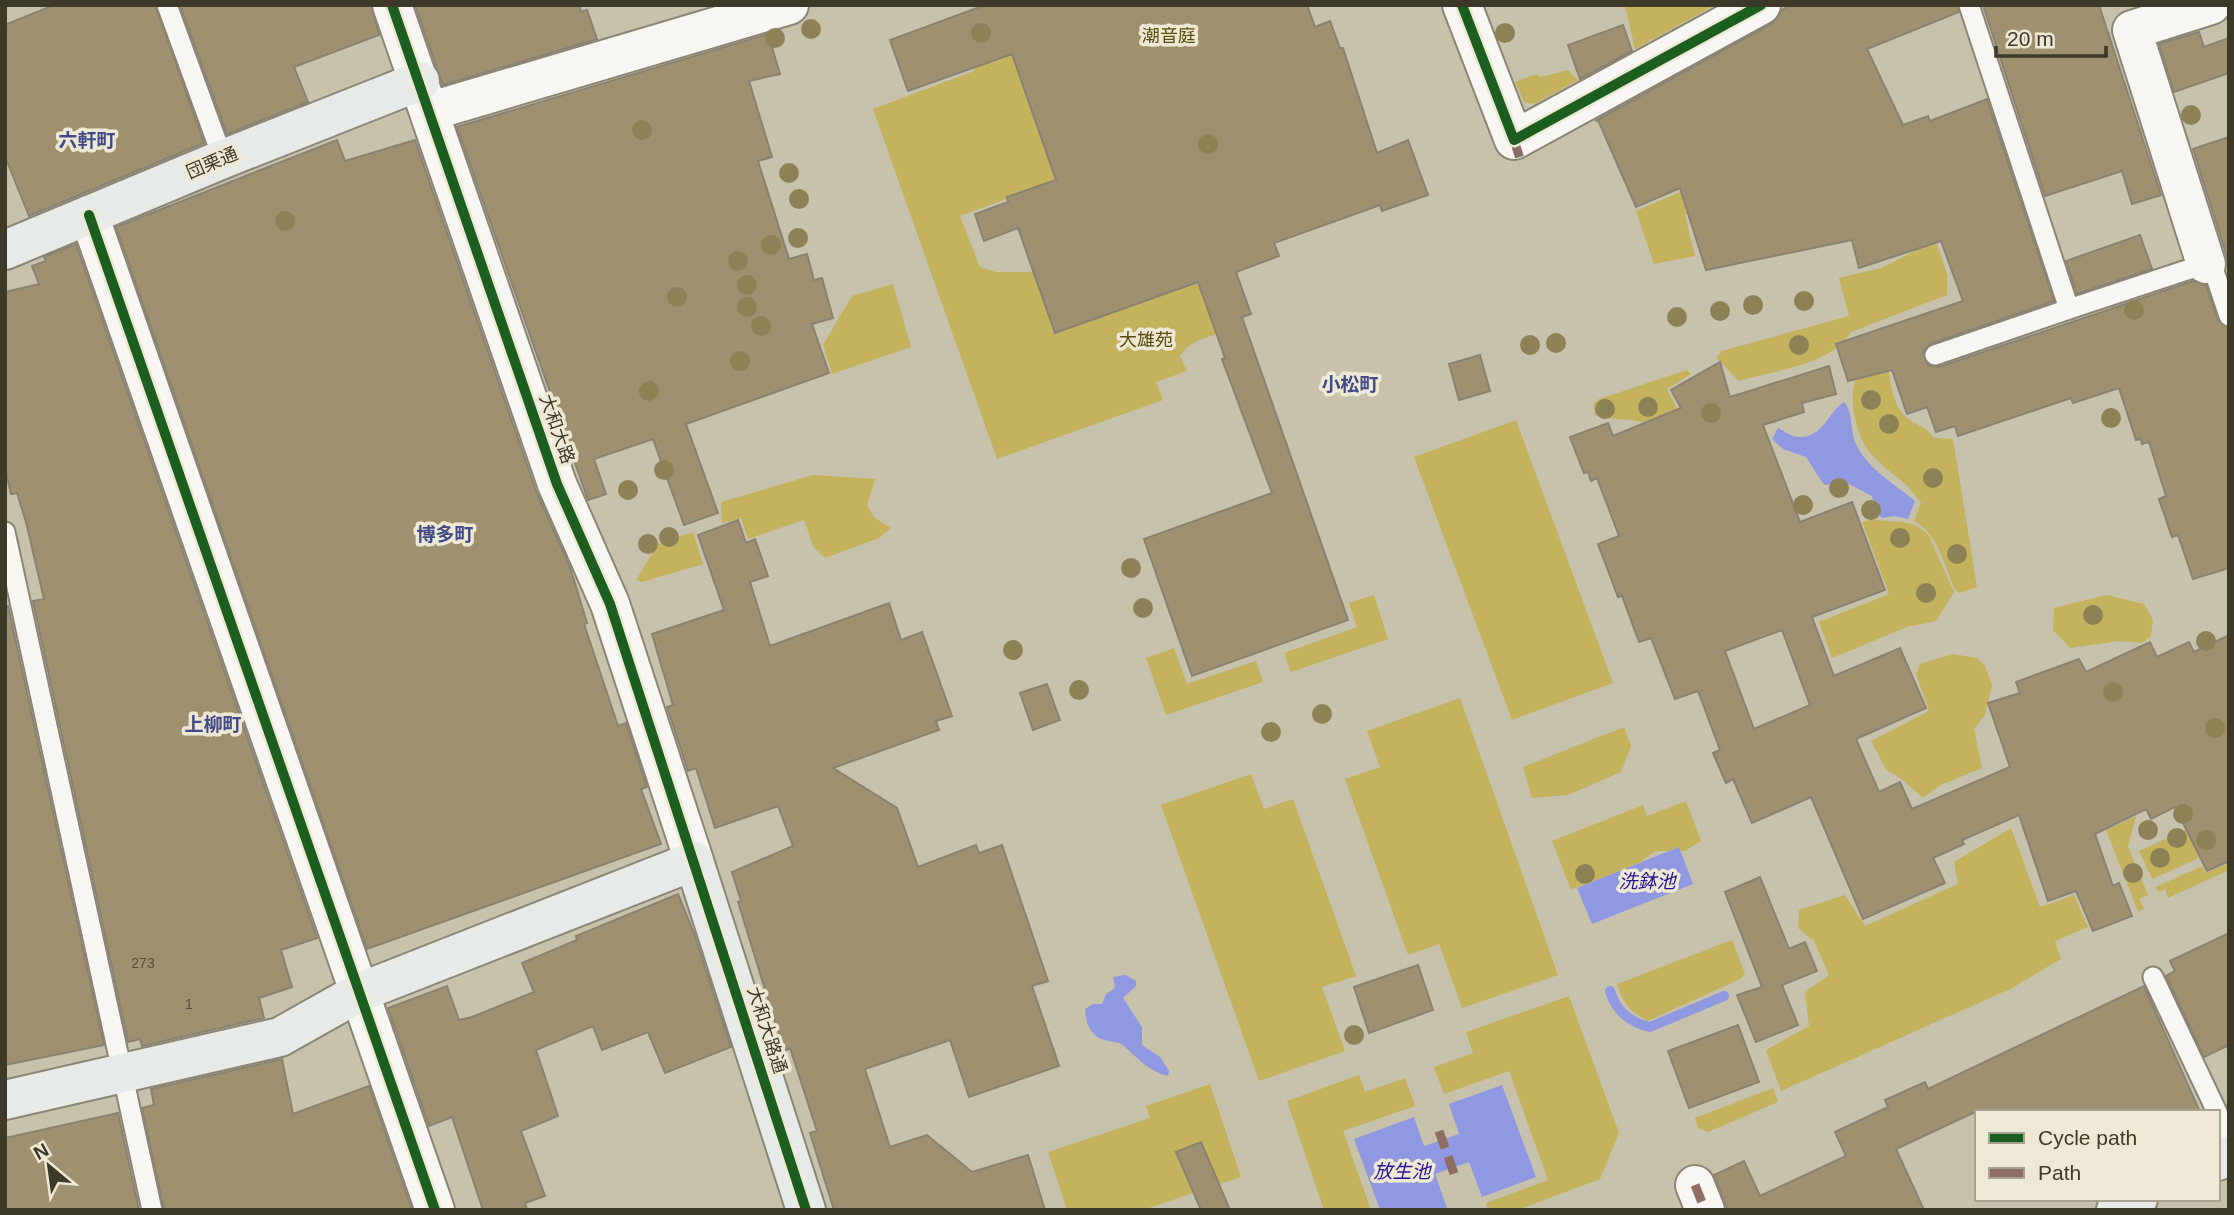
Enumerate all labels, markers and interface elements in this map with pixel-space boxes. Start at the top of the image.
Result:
scale bar [1996,14,2106,58]
park label: 潮音庭 [1142,26,1196,46]
text: 20 m [2007,27,2054,50]
district label: 六軒町 [58,130,116,151]
street label: 団栗通 [183,143,241,183]
park label: 大雄苑 [1119,330,1173,350]
district label: 小松町 [1321,374,1379,395]
street label: 大和大路 [536,392,578,466]
district label: 博多町 [416,524,474,545]
district label: 上柳町 [184,714,242,735]
water label: 洗鉢池 [1618,871,1677,892]
house number: 273 [131,955,155,971]
street label: 大和大路通 [744,984,790,1076]
house number: 1 [185,996,193,1012]
legend [1975,1110,2220,1201]
text: Cycle path [2038,1126,2137,1149]
north arrow [14,1131,84,1201]
text: N [30,1139,52,1164]
water label: 放生池 [1373,1161,1432,1182]
text: Path [2038,1161,2081,1184]

